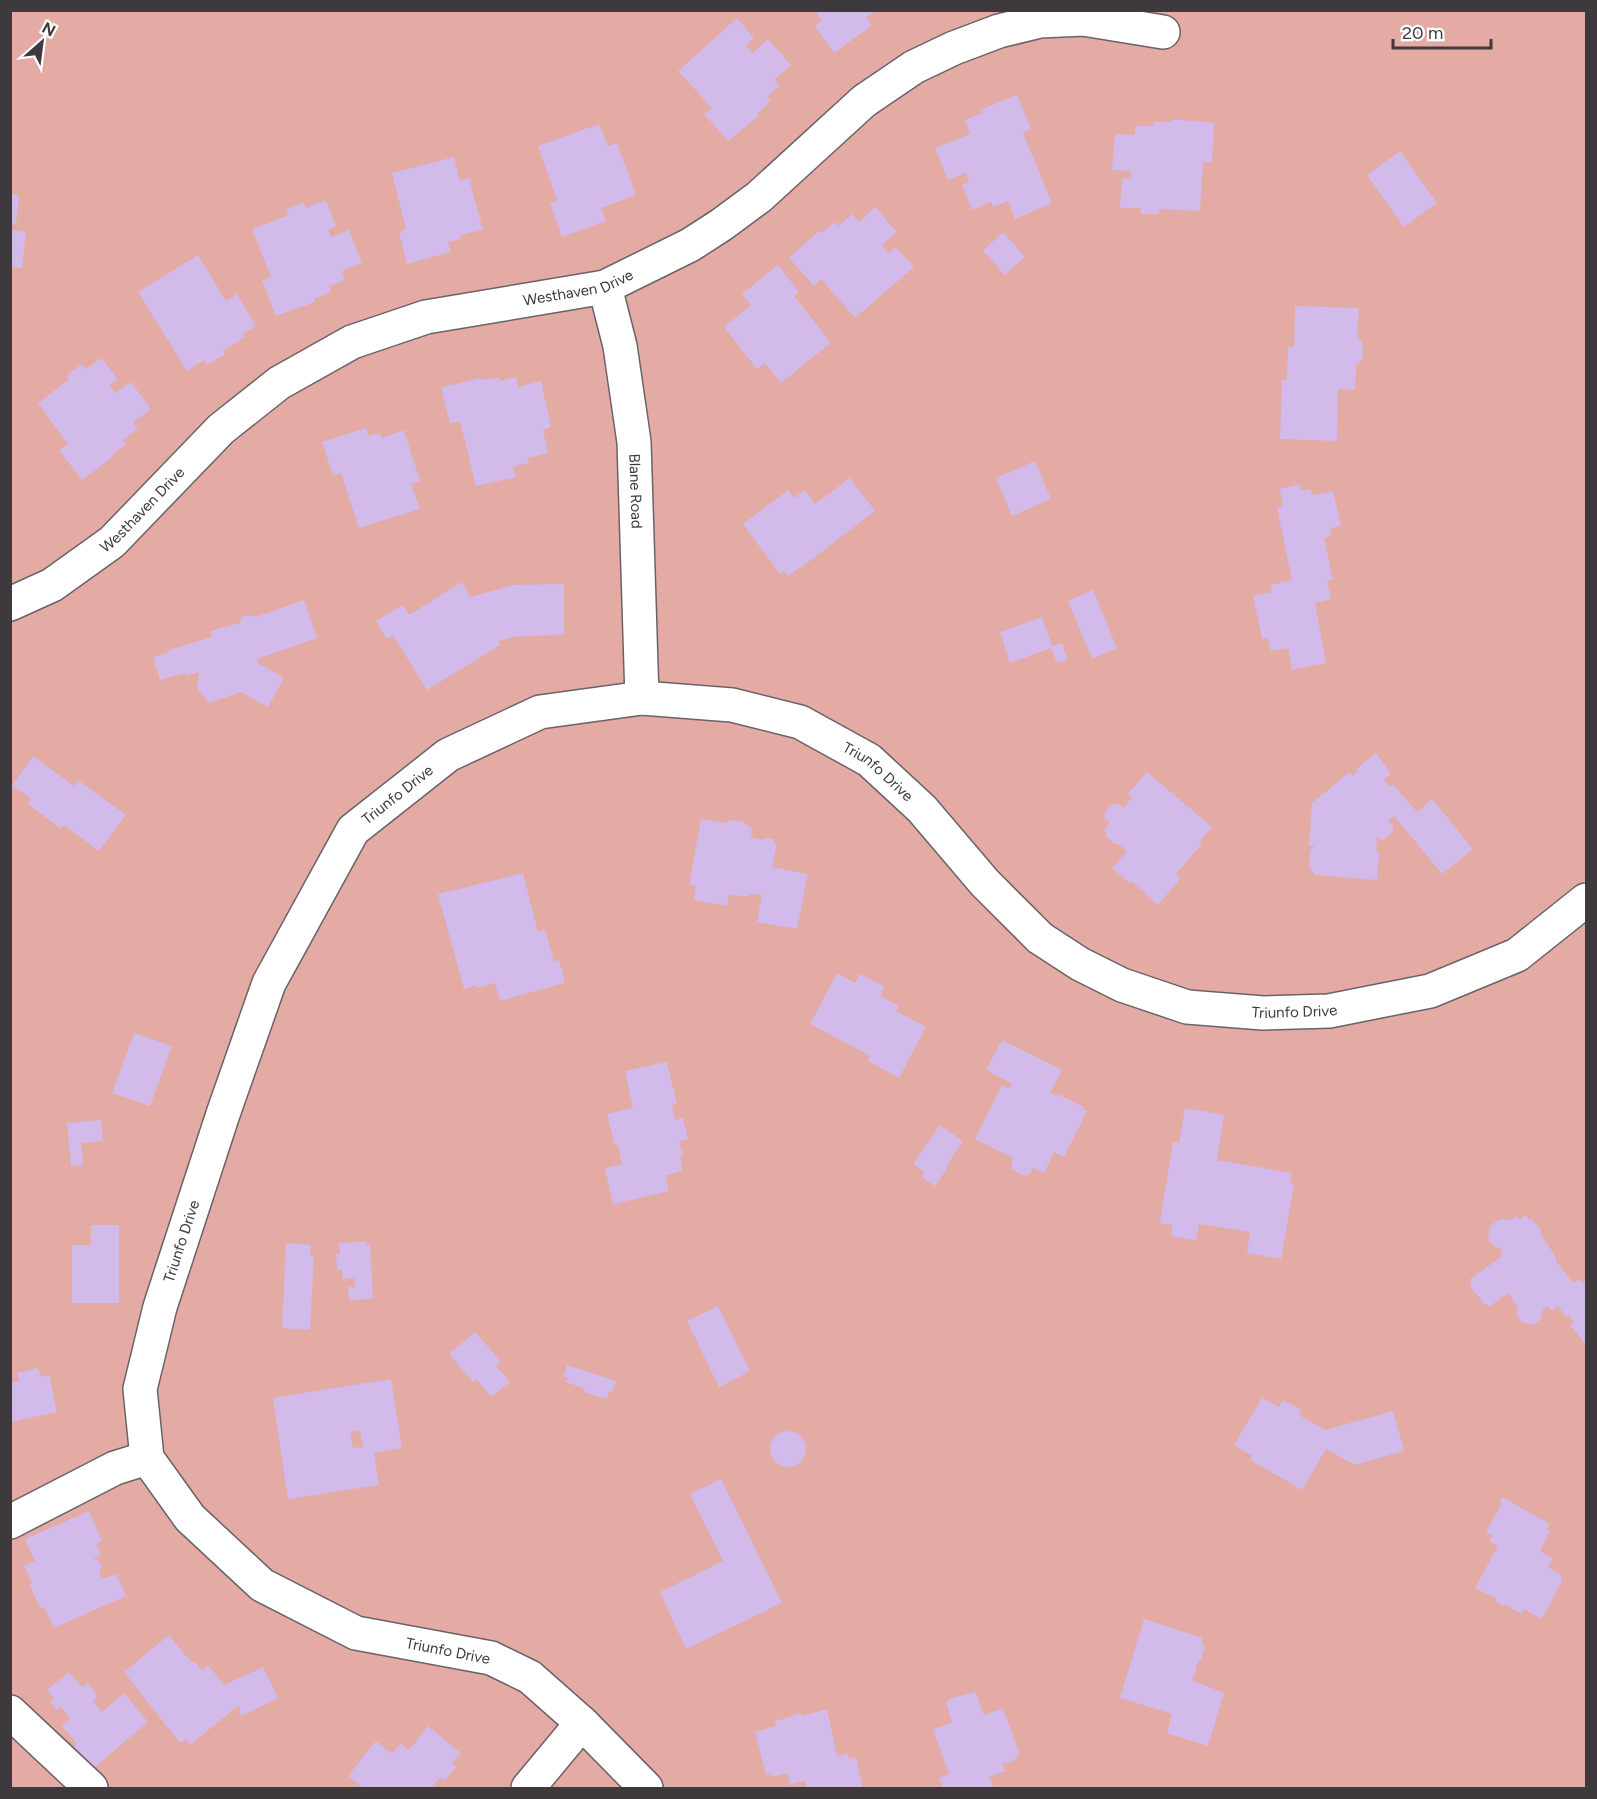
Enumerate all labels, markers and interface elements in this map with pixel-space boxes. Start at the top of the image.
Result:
north arrow [12,12,72,72]
scale bar [1393,12,1490,50]
text: N [39,18,59,40]
text: 20 m [1402,22,1443,44]
street label: Westhaven Drive [522,265,636,310]
street label: Blane Road [625,453,646,529]
street label: Westhaven Drive [97,463,188,557]
street label: Triunfo Drive [840,738,917,805]
street label: Triunfo Drive [358,761,437,828]
street label: Triunfo Drive [1251,1001,1339,1022]
street label: Triunfo Drive [160,1198,203,1285]
street label: Triunfo Drive [404,1634,492,1668]

